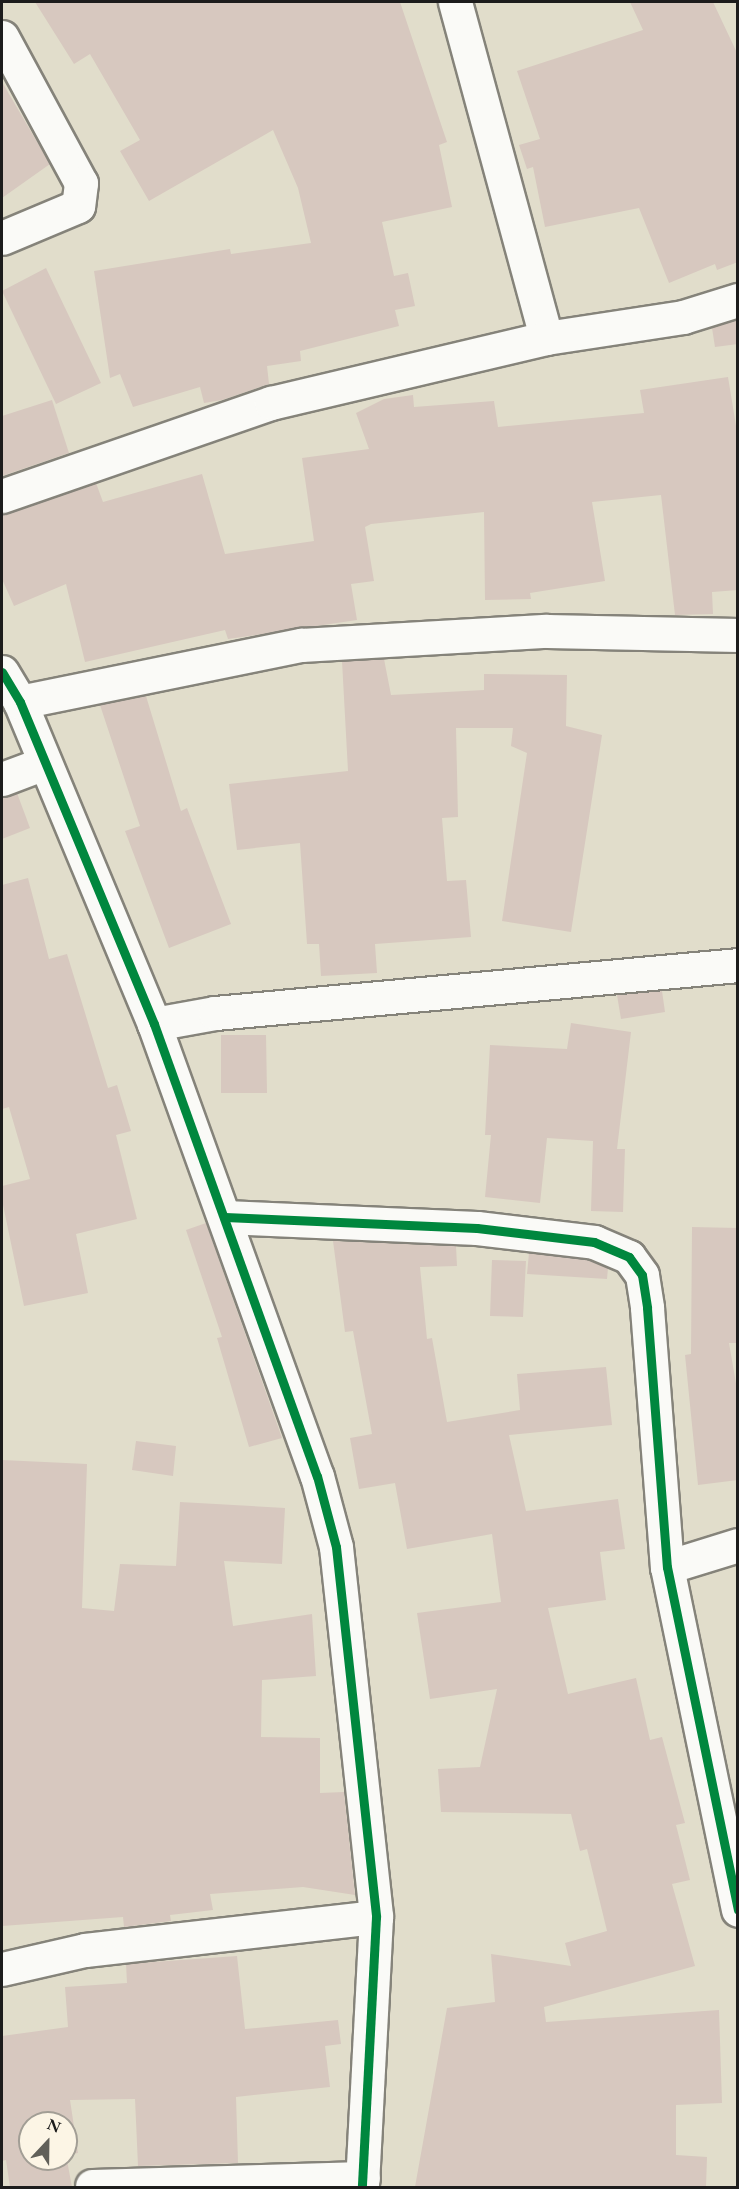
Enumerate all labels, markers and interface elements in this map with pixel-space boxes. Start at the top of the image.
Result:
north arrow [18,2111,78,2171]
text: N [44,2114,64,2138]

